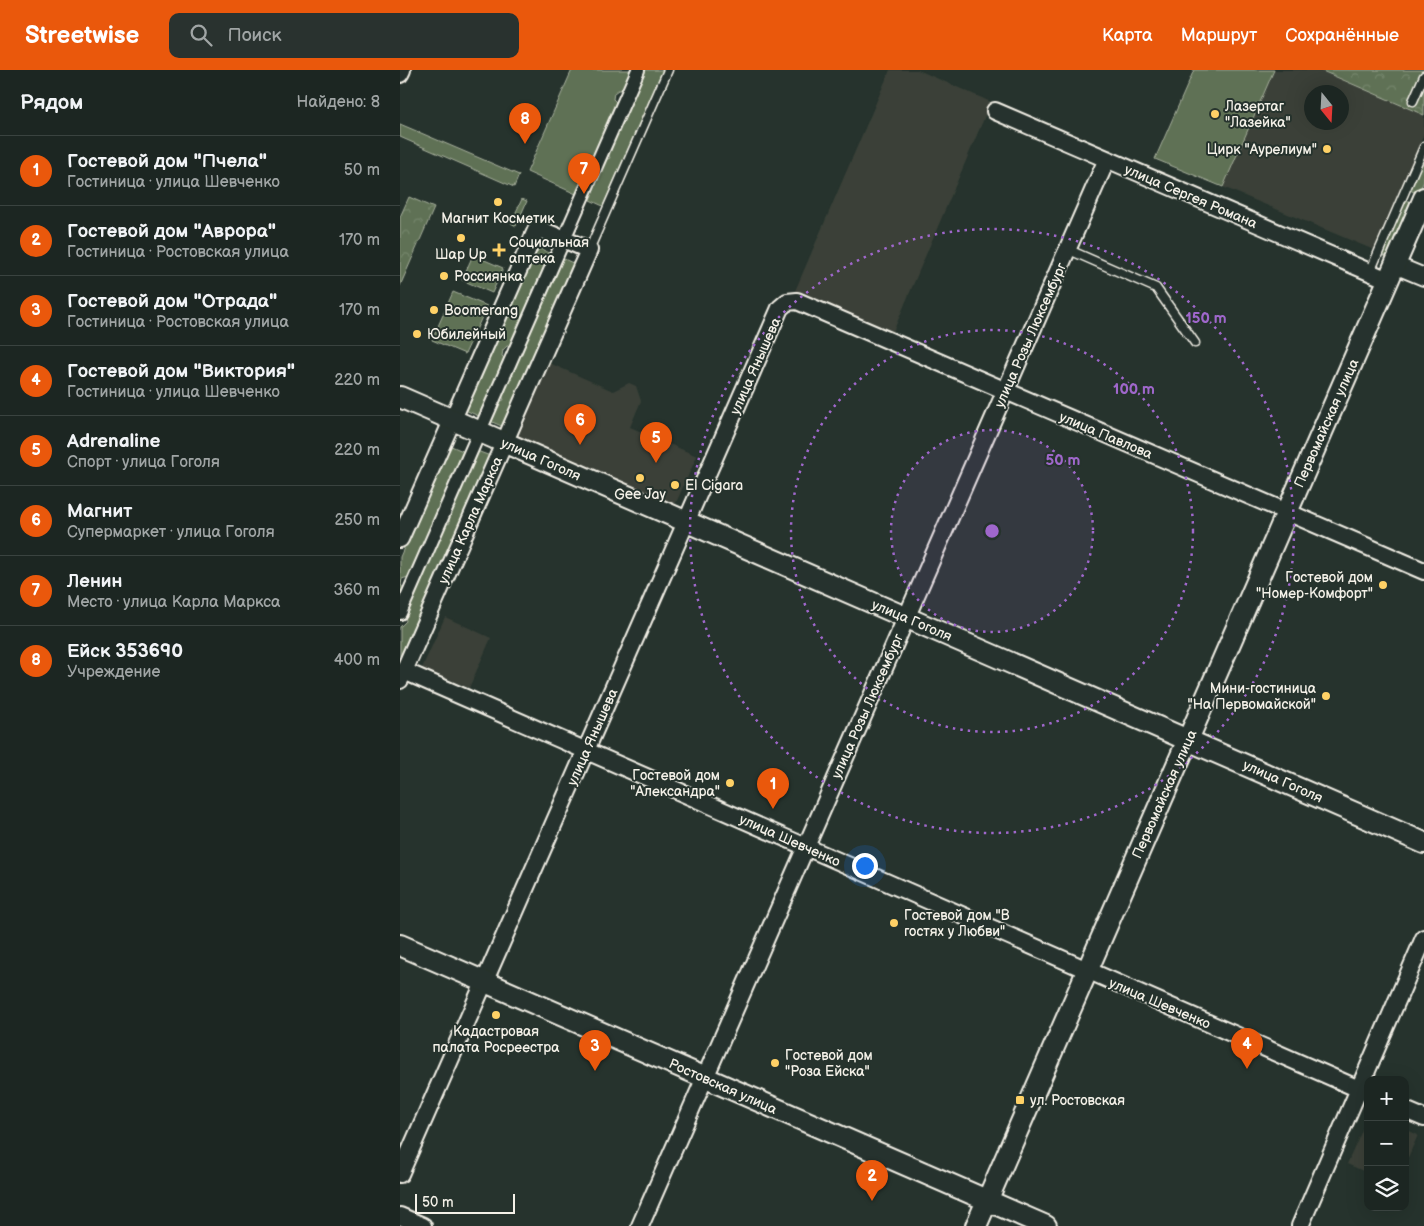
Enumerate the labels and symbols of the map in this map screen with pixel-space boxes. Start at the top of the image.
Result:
north arrow [1304,85,1349,130]
place label: Лазертаг "Лазейка" [1224,98,1291,131]
pin: 8 [509,103,541,144]
marker: Лазертаг "Лазейка" [1209,108,1221,120]
place label: Цирк "Аурелиум" [1207,141,1317,158]
marker: Цирк "Аурелиум" [1321,143,1333,155]
pin: 7 [568,153,600,194]
street label: улица Сергея Романа [1122,161,1260,232]
marker: Магнит Косметик [492,196,504,208]
place label: Магнит Косметик [441,210,555,227]
marker: Шар Up [455,232,467,244]
place label: Социальная аптека [509,234,589,267]
marker: Социальная аптека [493,244,505,256]
place label: Шар Up [435,246,487,263]
street label: улица Розы Люксембург [991,260,1070,410]
place label: Россиянка [454,268,524,285]
marker: Россиянка [438,270,450,282]
place label: Boomerang [444,302,518,319]
marker: Boomerang [428,304,440,316]
text: 150 m [1185,309,1227,328]
street label: улица Янышева [726,314,785,417]
place label: Юбилейный [427,326,506,343]
marker: Юбилейный [411,328,423,340]
street label: Первомайская улица [1290,356,1363,490]
text: 100 m [1113,380,1155,399]
pin: 6 [564,404,596,445]
street label: улица Павлова [1057,408,1156,463]
pin: 5 [640,422,672,463]
street label: улица Гоголя [498,434,584,485]
text: 50 m [1046,451,1081,470]
street label: улица Карла Маркса [435,453,507,587]
marker: Gee Jay [634,472,646,484]
place label: El Cigara [685,477,743,494]
marker: El Cigara [669,479,681,491]
place label: Gee Jay [614,486,666,503]
centre of rings [983,522,1001,540]
place label: Гостевой дом "Номер-Комфорт" [1256,569,1373,602]
marker: Гостевой дом "Номер-Комфорт" [1377,579,1389,591]
street label: улица Гоголя [869,596,955,645]
street label: улица Розы Люксембург [828,631,907,781]
place label: Мини-гостиница "На Первомайской" [1187,680,1317,713]
street label: улица Янышева [563,685,622,788]
marker: Мини-гостиница "На Первомайской" [1320,690,1332,702]
street label: Первомайская улица [1128,727,1201,861]
street label: улица Гоголя [1240,756,1326,807]
place label: Гостевой дом "Александра" [630,767,720,800]
pin: 1 [757,768,789,809]
marker: Гостевой дом "Александра" [724,777,736,789]
street label: улица Шевченко [737,811,843,870]
your location [852,853,878,879]
place label: Гостевой дом "В гостях у Любви" [904,907,1010,940]
marker: Гостевой дом "В гостях у Любви" [888,917,900,929]
street label: улица Шевченко [1106,974,1213,1033]
marker: Кадастровая палата Росреестра [490,1009,502,1021]
place label: Кадастровая палата Росреестра [433,1023,560,1056]
pin: 4 [1231,1028,1263,1069]
pin: 3 [579,1030,611,1071]
place label: Гостевой дом "Роза Ейска" [785,1047,873,1080]
street label: Ростовская улица [666,1055,780,1118]
marker: Гостевой дом "Роза Ейска" [769,1057,781,1069]
place label: ул. Ростовская [1030,1092,1125,1109]
marker: ул. Ростовская [1014,1094,1026,1106]
pin: 2 [856,1160,888,1201]
scale bar [415,1191,515,1214]

